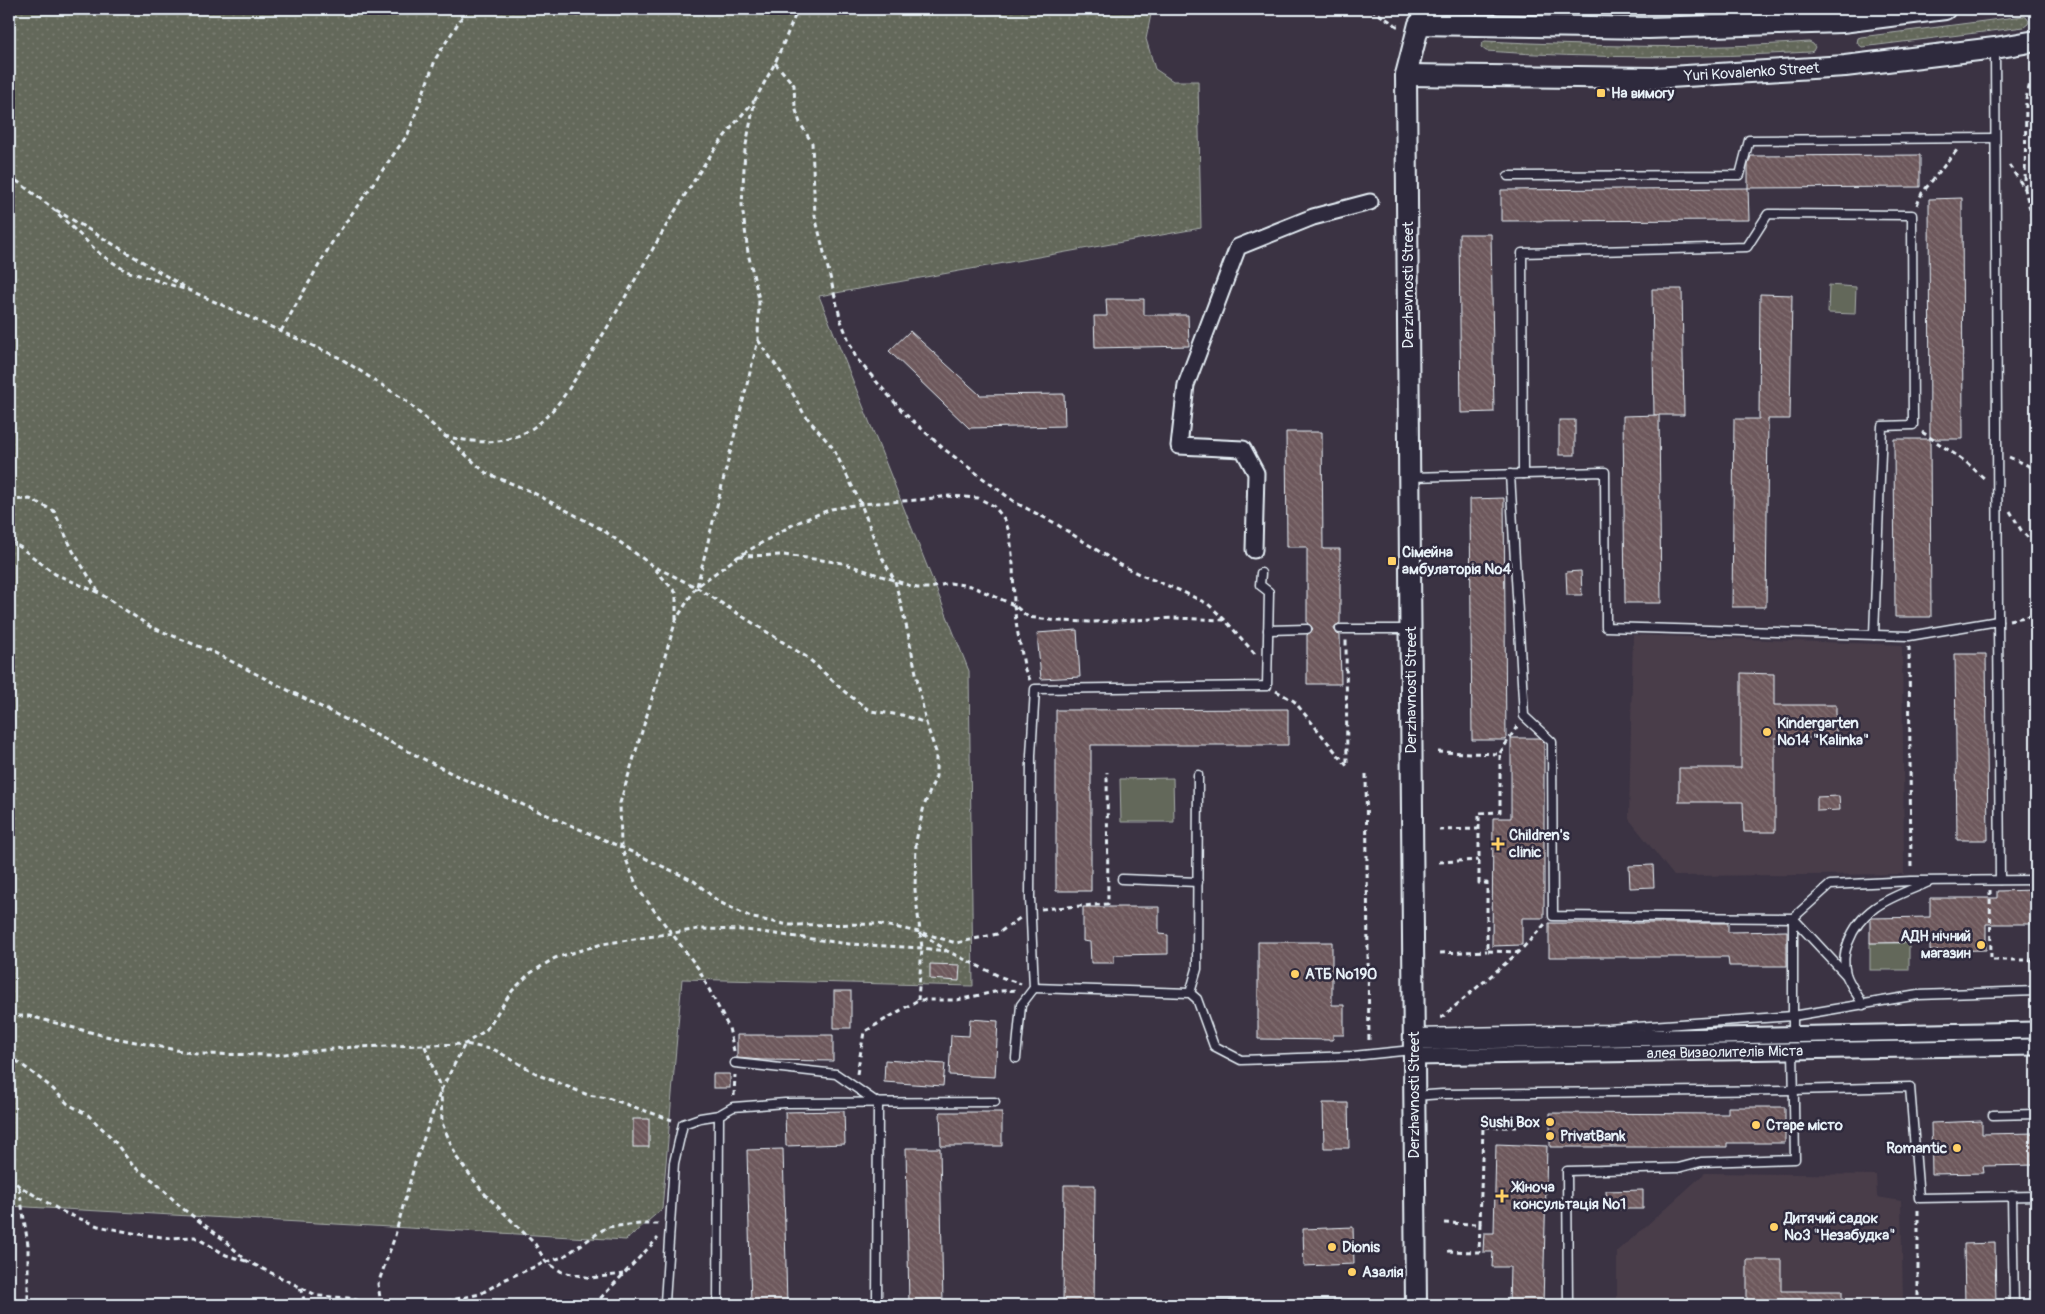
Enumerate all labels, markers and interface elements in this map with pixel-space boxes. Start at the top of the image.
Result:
street label: Yuri Kovalenko Street [1683,59,1821,86]
place label: На вимогу [1611,84,1675,103]
marker: На вимогу [1595,87,1607,99]
street label: Derzhavnosti Street [1399,221,1418,348]
place label: Сімейна амбулаторія №4 [1402,543,1512,579]
marker: Сімейна амбулаторія №4 [1386,555,1398,567]
street label: Derzhavnosti Street [1402,626,1421,753]
place label: Kindergarten №14 "Kalinka" [1777,714,1869,750]
marker: Kindergarten №14 "Kalinka" [1761,726,1773,738]
place label: Children's clinic [1508,826,1570,862]
marker: Children's clinic [1491,837,1505,851]
place label: АДН нічний магазин [1900,927,1972,963]
marker: АДН нічний магазин [1975,939,1987,951]
place label: АТБ №190 [1305,965,1377,984]
marker: АТБ №190 [1289,968,1301,980]
street label: Derzhavnosti Street [1405,1031,1424,1158]
street label: алея Визволителів Міста [1647,1042,1803,1063]
place label: Sushi Box [1480,1113,1540,1132]
marker: Sushi Box [1544,1116,1556,1128]
place label: Старе місто [1766,1116,1843,1135]
marker: Старе місто [1750,1119,1762,1131]
place label: PrivatBank [1560,1127,1626,1146]
marker: PrivatBank [1544,1130,1556,1142]
place label: Romantic [1886,1139,1947,1158]
marker: Romantic [1951,1142,1963,1154]
place label: Жіноча консультація №1 [1510,1178,1626,1214]
marker: Жіноча консультація №1 [1495,1189,1509,1203]
place label: Дитячий садок №3 "Незабудка" [1783,1209,1895,1245]
marker: Дитячий садок №3 "Незабудка" [1768,1221,1780,1233]
place label: Dionis [1342,1238,1380,1257]
marker: Dionis [1326,1241,1338,1253]
place label: Азалія [1362,1263,1404,1282]
marker: Азалія [1346,1266,1358,1278]

